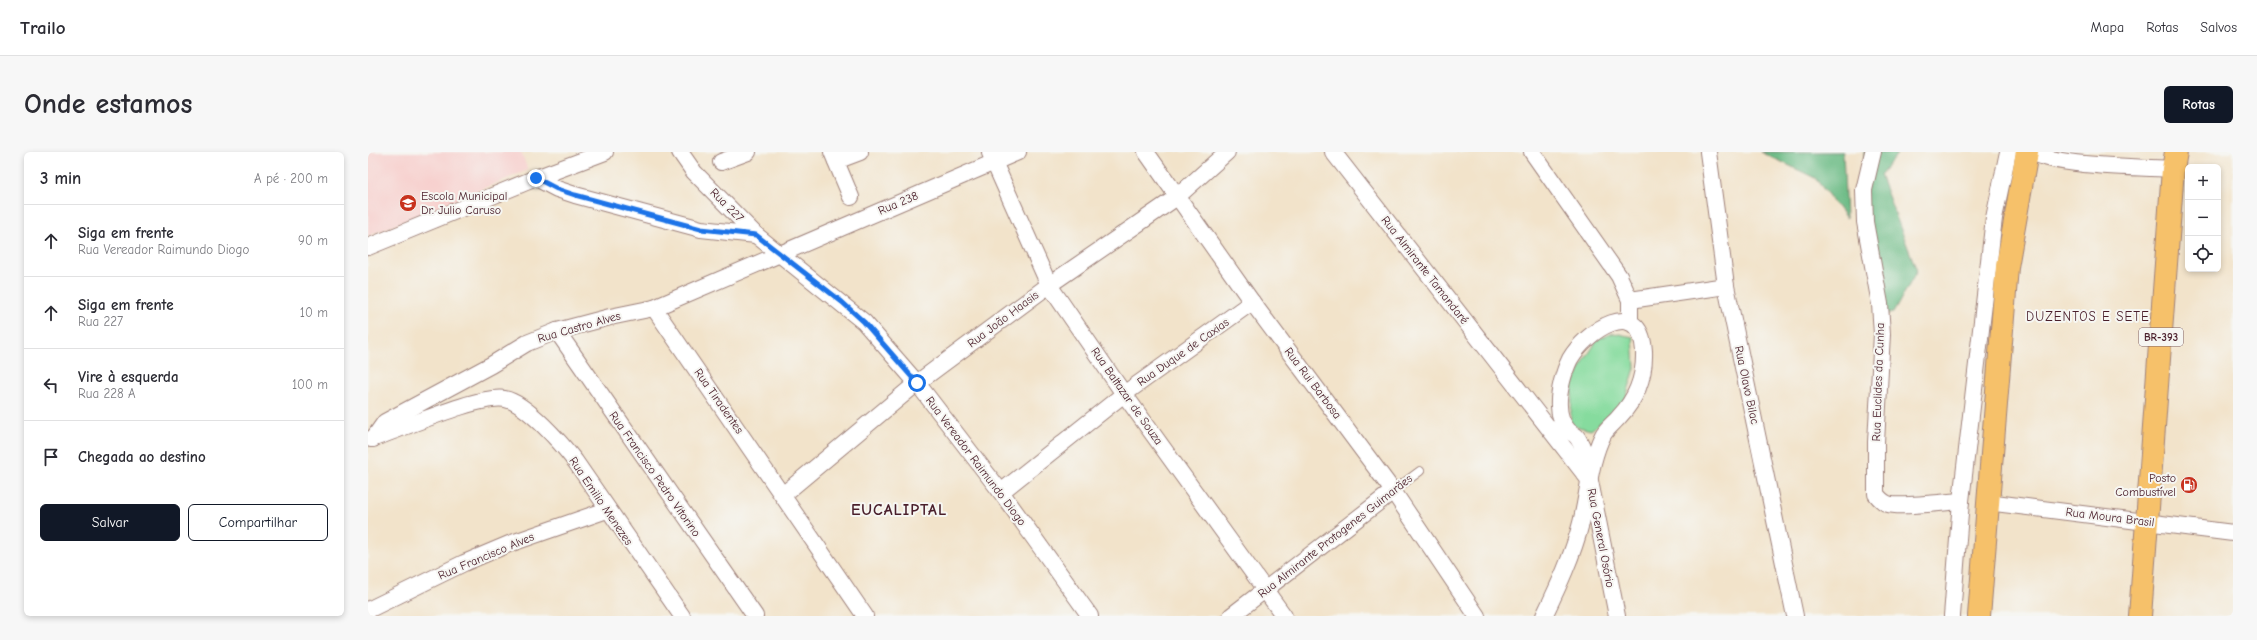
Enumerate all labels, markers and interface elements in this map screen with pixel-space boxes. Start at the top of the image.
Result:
text: Trailo [20,17,66,39]
text: Mapa [2091,19,2124,36]
text: Rotas [2146,19,2178,36]
text: Salvos [2200,19,2237,36]
button: Rotas [2164,86,2233,123]
text: Onde estamos [24,88,192,120]
map controls [2185,164,2221,272]
button: + [2185,164,2221,200]
text: 3 min [40,169,81,188]
route end [527,169,545,187]
text: A pé · 200 m [254,171,328,186]
street label: Rua 227 [707,185,747,225]
street label: Rua 238 [876,188,920,218]
place label: Escola Municipal Dr. Julio Caruso [421,189,507,217]
school or university icon: Escola Municipal Dr. Julio Caruso [398,193,418,213]
button: − [2185,200,2221,236]
street label: Rua Almirante Tamandaré [1378,213,1472,327]
text: Siga em frente [78,224,174,242]
icon: ahead [40,230,62,252]
text: 90 m [298,233,328,248]
button: locate [2185,236,2221,272]
text: Rua Vereador Raimundo Diogo [78,242,249,257]
street label: Rua João Haasis [965,288,1041,350]
text: Siga em frente [78,296,174,314]
icon: ahead [40,302,62,324]
text: 10 m [300,305,328,320]
street label: Rua Castro Alves [536,308,622,346]
district label: DUZENTOS E SETE [2026,309,2150,324]
text: Rua 227 [78,314,123,329]
street label: Rua Duque de Caxias [1134,315,1232,389]
street label: Rua Euclides da Cunha [1869,322,1887,442]
road number: BR-393 [2139,328,2183,346]
street label: Rua Olavo Bilac [1732,344,1762,426]
street label: Rua Baltazar de Souza [1088,345,1166,447]
street label: Rua Rui Barbosa [1282,345,1344,421]
street label: Rua Tiradentes [691,366,747,436]
text: Vire à esquerda [78,368,179,386]
icon: left [40,374,62,396]
route start [908,374,926,392]
text: 100 m [292,377,328,392]
text: Rua 228 A [78,386,136,401]
street label: Rua Vereador Raimundo Diogo [923,394,1029,528]
street label: Rua Francisco Pedro Vitorino [606,409,704,539]
icon: arrive [40,446,62,468]
text: Chegada ao destino [78,448,206,466]
street label: Rua Emilio Menezes [566,454,636,548]
street label: Rua Almirante Protogenes Guimarães [1255,471,1415,601]
place label: Posto Combustível [2115,471,2176,499]
fuel station icon: Posto Combustível [2179,475,2199,495]
street label: Rua General Osório [1584,487,1618,589]
district label: EUCALIPTAL [851,501,947,519]
button: Salvar [40,504,180,541]
button: Compartilhar [188,504,328,541]
street label: Rua Moura Brasil [2065,505,2155,529]
street label: Rua Francisco Alves [436,529,536,583]

